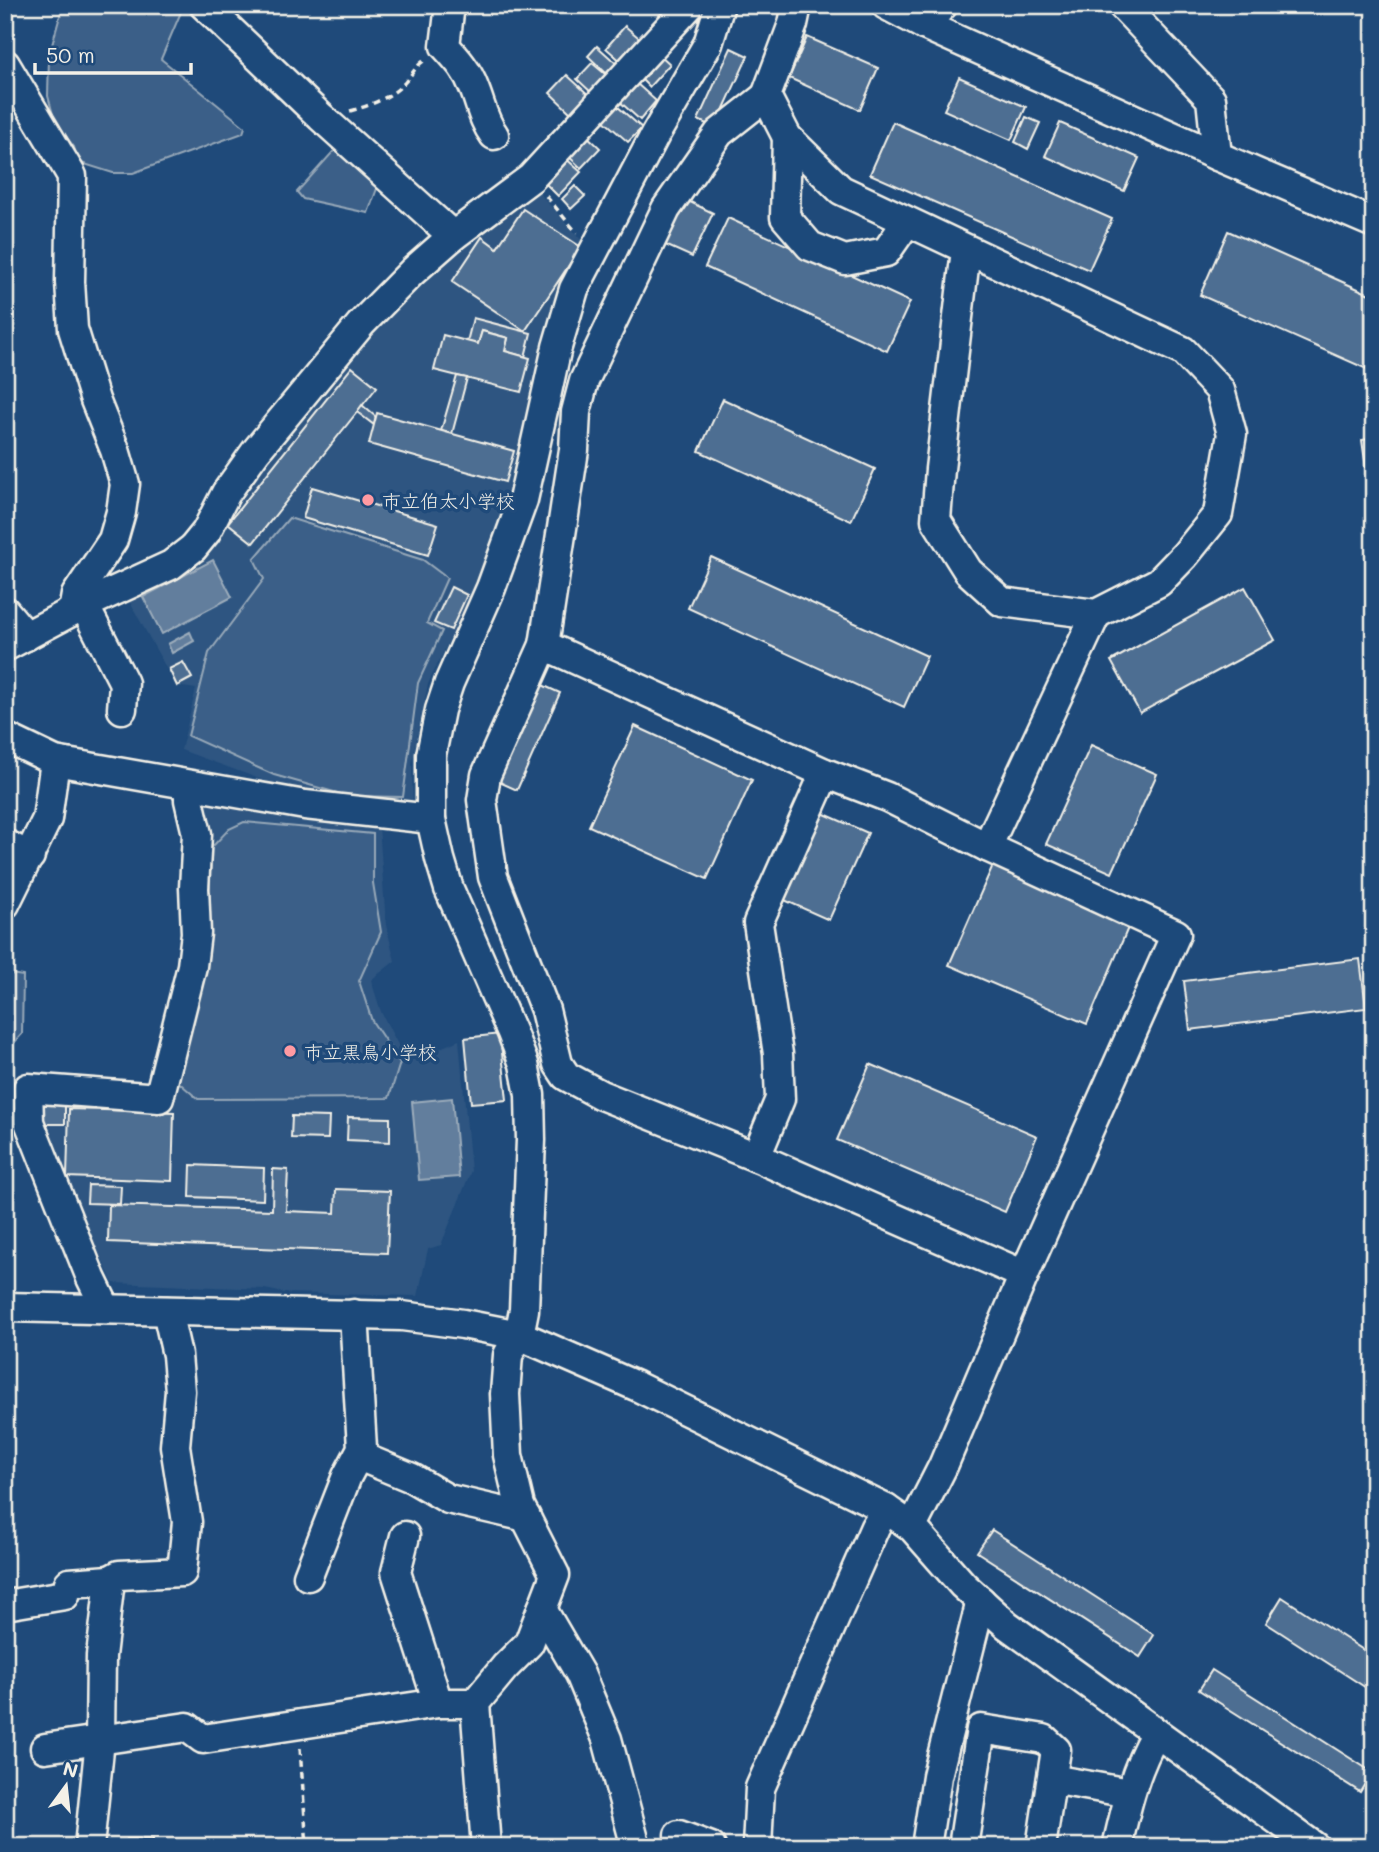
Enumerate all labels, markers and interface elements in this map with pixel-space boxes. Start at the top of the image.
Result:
scale bar [35,32,191,76]
text: 50 m [46,41,95,68]
place label: 市立伯太小学校 [382,488,515,513]
marker: 市立伯太小学校 [360,492,376,508]
place label: 市立黒鳥小学校 [304,1039,437,1064]
marker: 市立黒鳥小学校 [282,1043,298,1059]
north arrow [32,1750,102,1820]
text: N [60,1755,81,1783]

